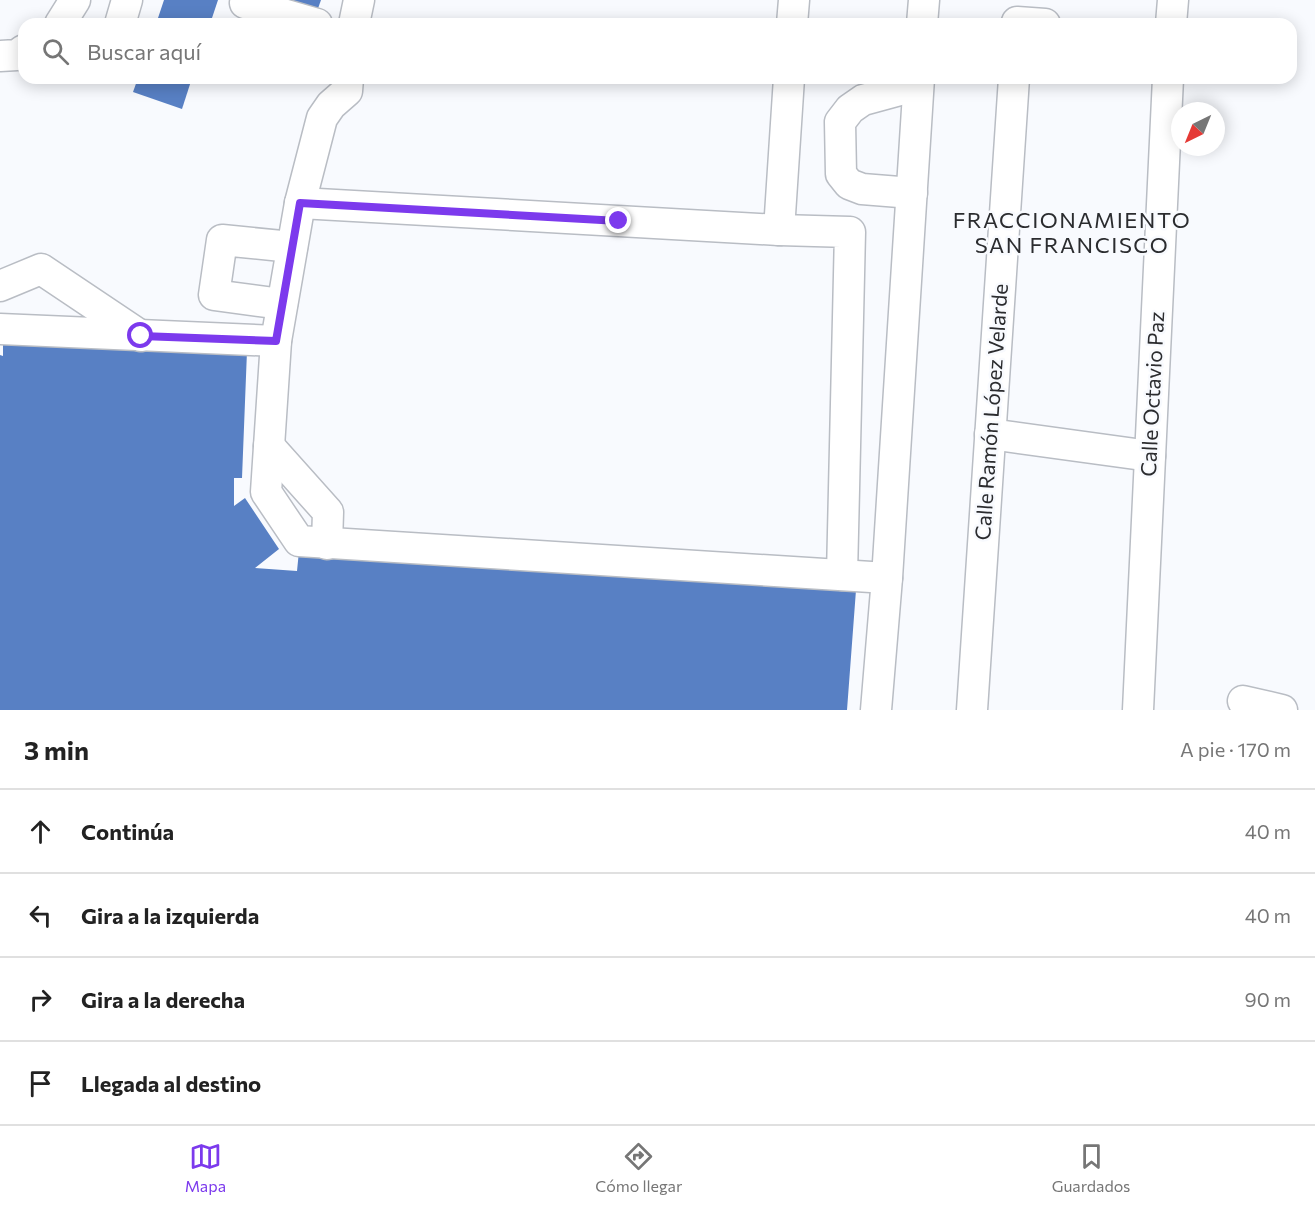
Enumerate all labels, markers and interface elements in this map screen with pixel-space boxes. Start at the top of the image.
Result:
search box [18,18,1297,84]
icon: search [39,35,72,68]
text: Buscar aquí [87,38,201,65]
north arrow [1171,102,1225,156]
district label: FRACCIONAMIENTO SAN FRANCISCO [953,206,1191,258]
route end [605,207,631,233]
street label: Calle Ramón López Velarde [969,283,1012,541]
street label: Calle Octavio Paz [1135,311,1168,477]
route start [127,322,153,348]
text: 3 min [24,734,89,765]
text: A pie · 170 m [1180,737,1291,761]
icon: ahead [24,815,57,848]
text: Continúa [81,818,174,845]
text: 40 m [1245,819,1291,843]
icon: left [24,899,57,932]
text: Gira a la izquierda [81,902,259,929]
text: 40 m [1245,903,1291,927]
icon: right [24,983,57,1016]
text: Gira a la derecha [81,986,245,1013]
text: 90 m [1245,987,1291,1011]
icon: arrive [24,1067,57,1100]
text: Llegada al destino [81,1070,261,1097]
tab: Mapa [185,1140,226,1195]
tab: Cómo llegar [595,1140,682,1195]
tab: Guardados [1052,1140,1130,1195]

